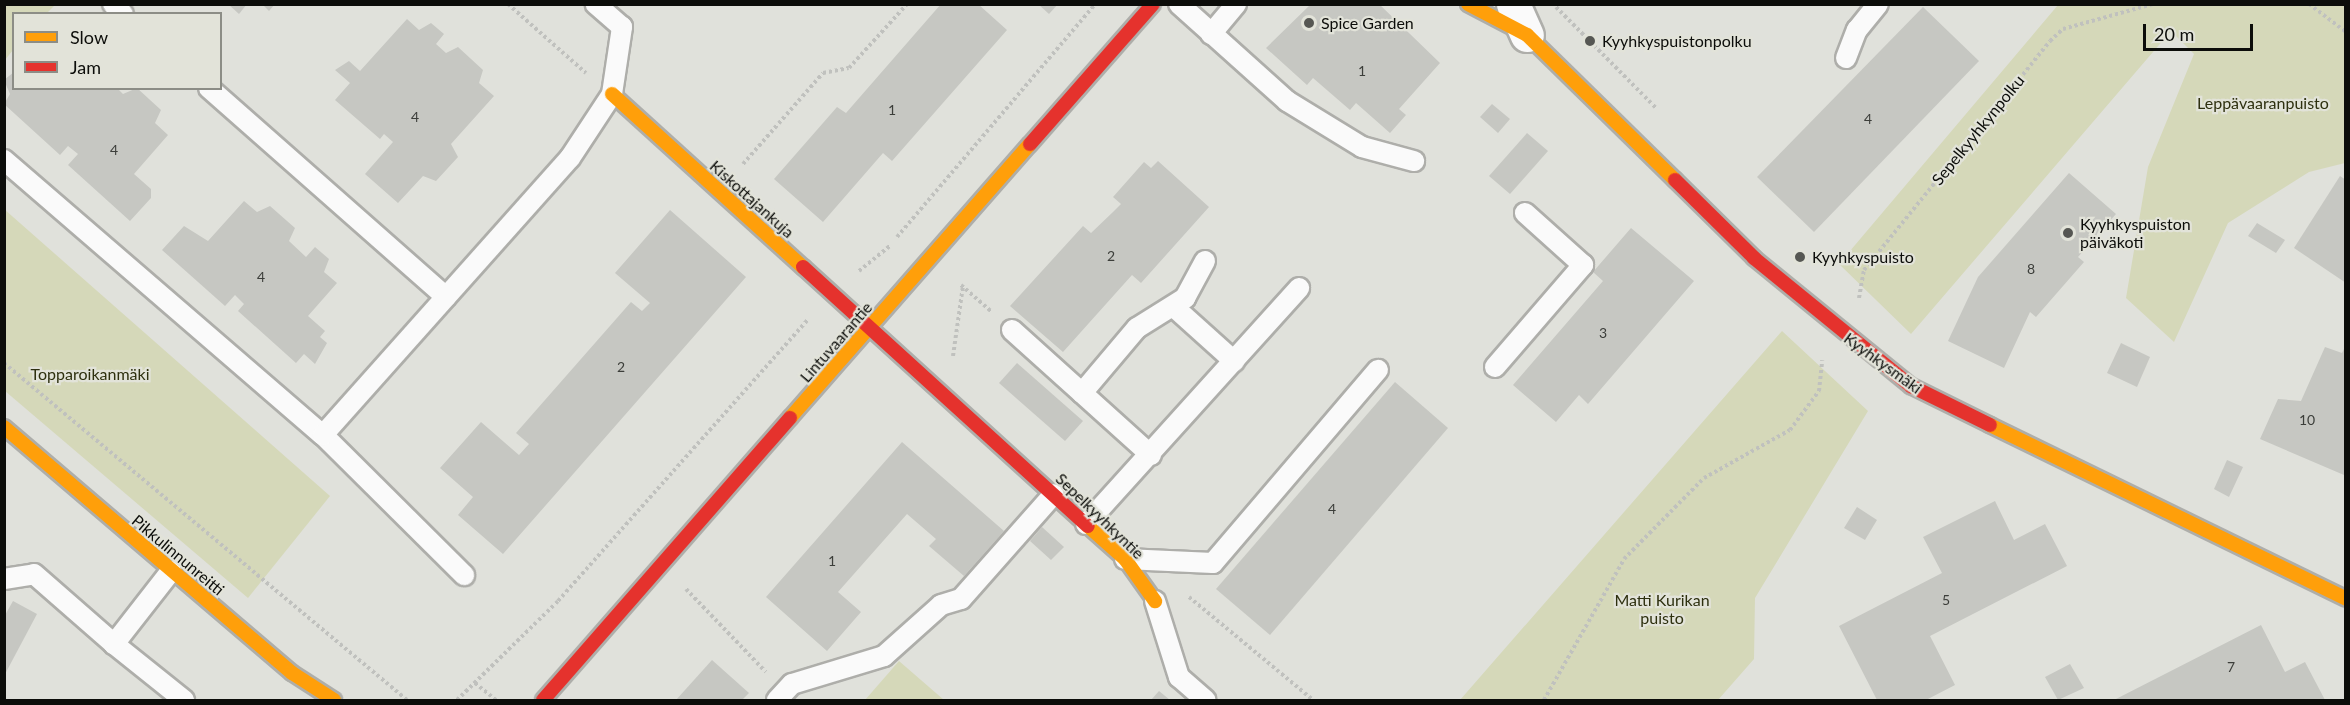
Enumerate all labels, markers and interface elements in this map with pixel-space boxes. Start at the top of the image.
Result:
legend [12,12,222,90]
scale bar [2146,12,2256,50]
place label: Spice Garden [1321,13,1414,33]
marker: Spice Garden [1302,16,1316,30]
text: 20 m [2154,23,2194,45]
text: Slow [70,26,108,48]
place label: Kyyhkyspuistonpolku [1602,31,1752,51]
marker: Kyyhkyspuistonpolku [1583,34,1597,48]
text: Jam [70,56,101,78]
house number: 1 [1358,63,1366,79]
street label: Sepelkyyhkynpolku [1928,71,2028,189]
park label: Leppävaaranpuisto [2197,93,2329,113]
house number: 1 [888,102,896,118]
house number: 4 [411,109,419,125]
house number: 4 [1864,111,1872,127]
house number: 4 [110,142,118,158]
street label: Kiskottajankuja [706,156,798,242]
place label: Kyyhkyspuiston päiväkoti [2080,214,2191,252]
marker: Kyyhkyspuiston päiväkoti [2061,226,2075,240]
place label: Kyyhkyspuisto [1812,247,1914,267]
house number: 2 [1107,248,1115,264]
marker: Kyyhkyspuisto [1793,250,1807,264]
house number: 8 [2027,261,2035,277]
house number: 4 [257,269,265,285]
street label: Lintuvaarantie [796,298,876,386]
house number: 3 [1599,325,1607,341]
street label: Kyyhkysmäki [1840,328,1926,398]
house number: 2 [617,359,625,375]
park label: Topparoikanmäki [31,364,149,384]
house number: 10 [2299,412,2315,428]
street label: Sepelkyyhkyntie [1052,469,1148,563]
house number: 4 [1328,501,1336,517]
street label: Pikkulinnunreitti [128,511,228,599]
house number: 1 [828,553,836,569]
park label: Matti Kurikan puisto [1614,590,1710,628]
house number: 5 [1942,592,1950,608]
house number: 7 [2227,659,2235,675]

